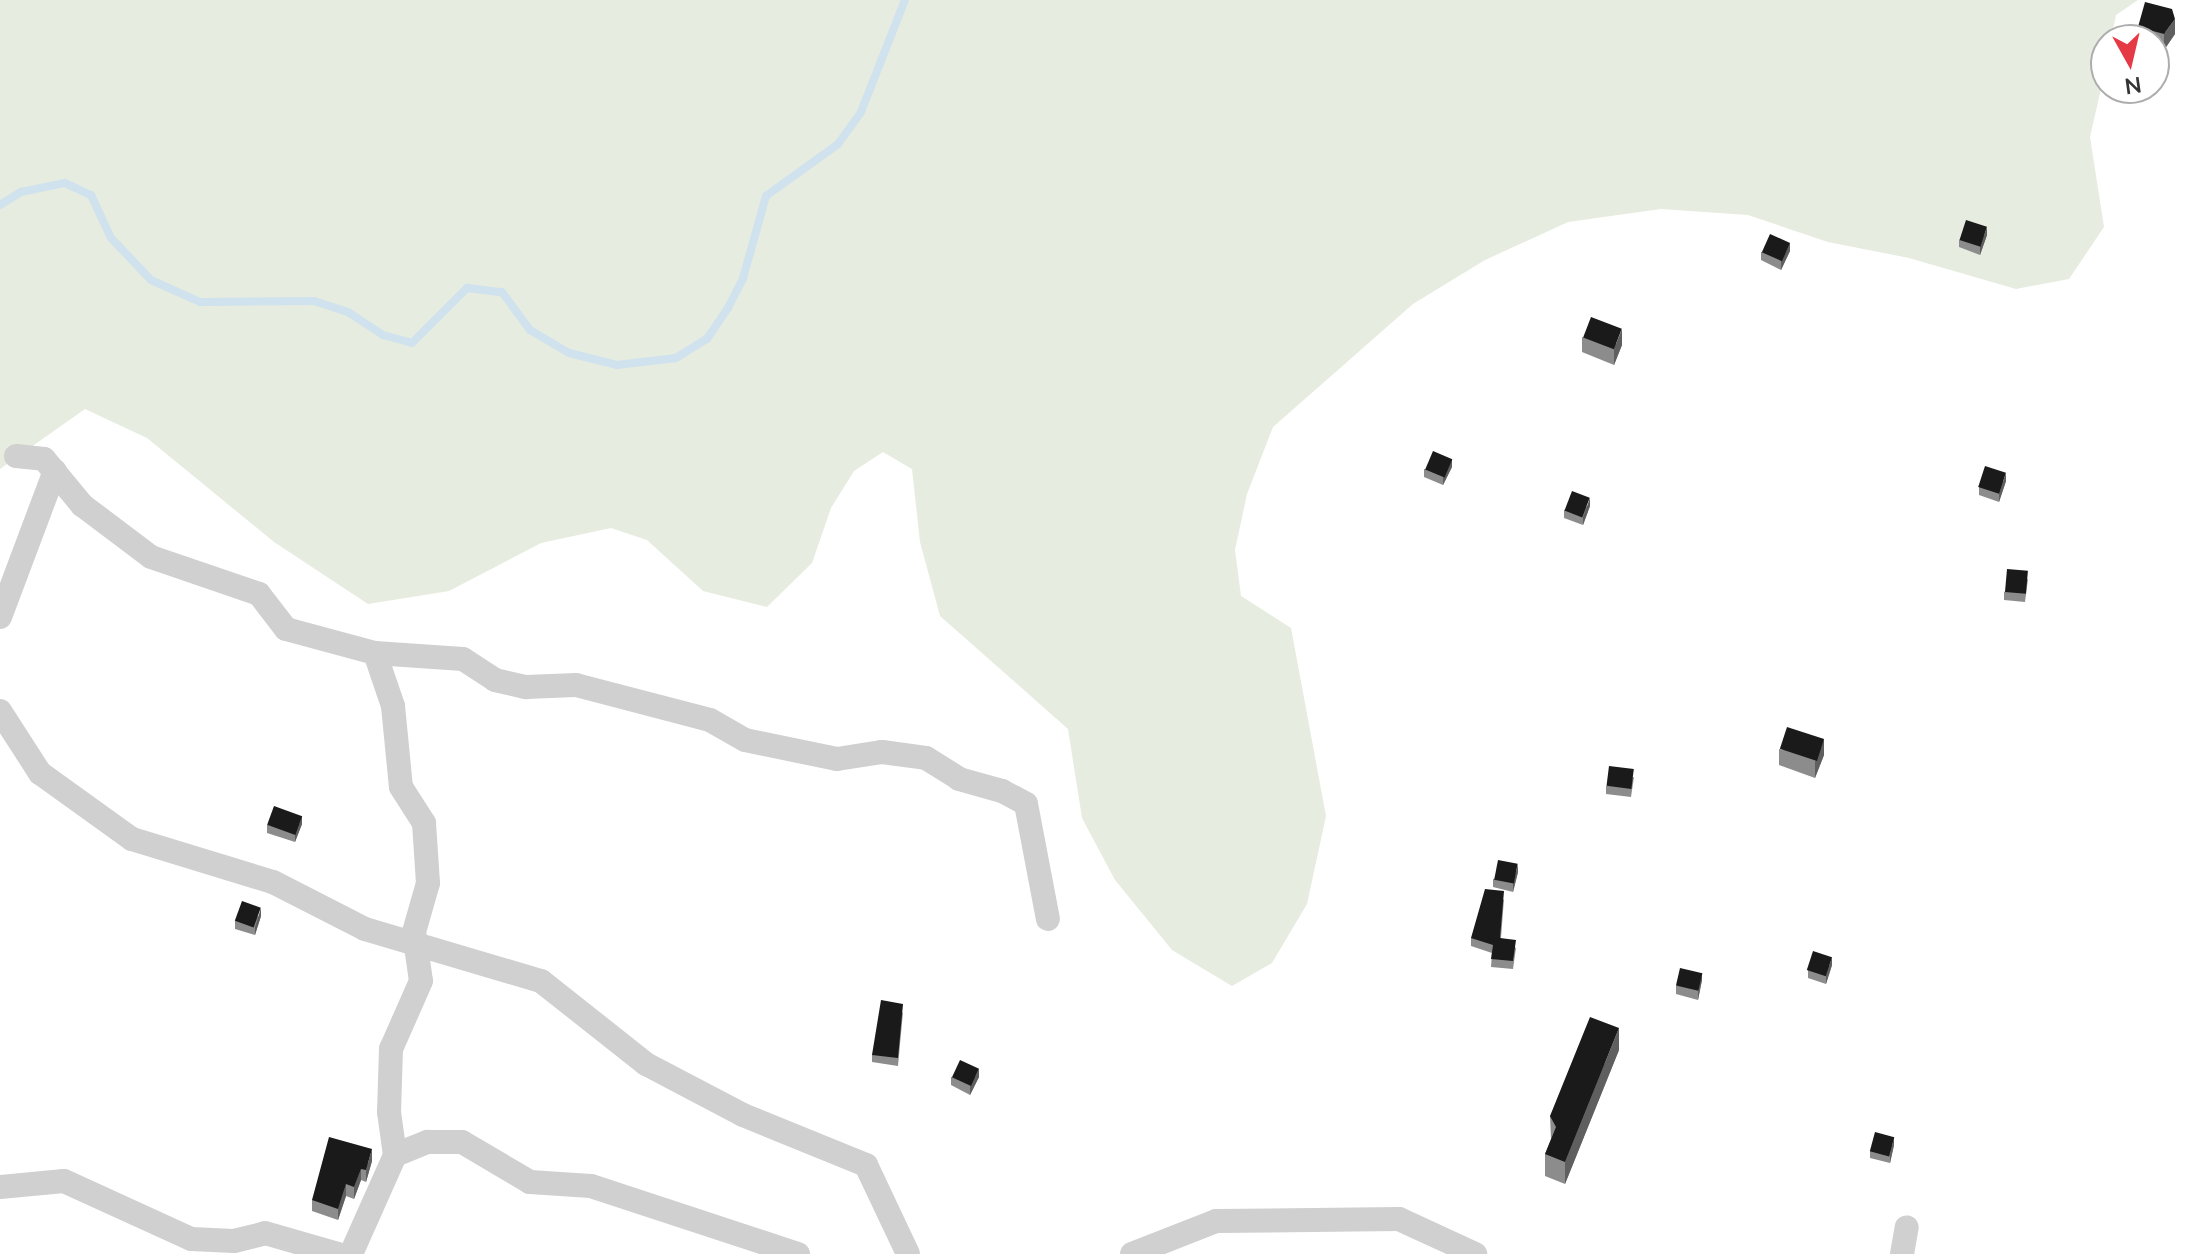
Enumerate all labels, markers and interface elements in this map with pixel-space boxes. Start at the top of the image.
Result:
north arrow [2090,24,2170,104]
text: N [2123,71,2143,101]

